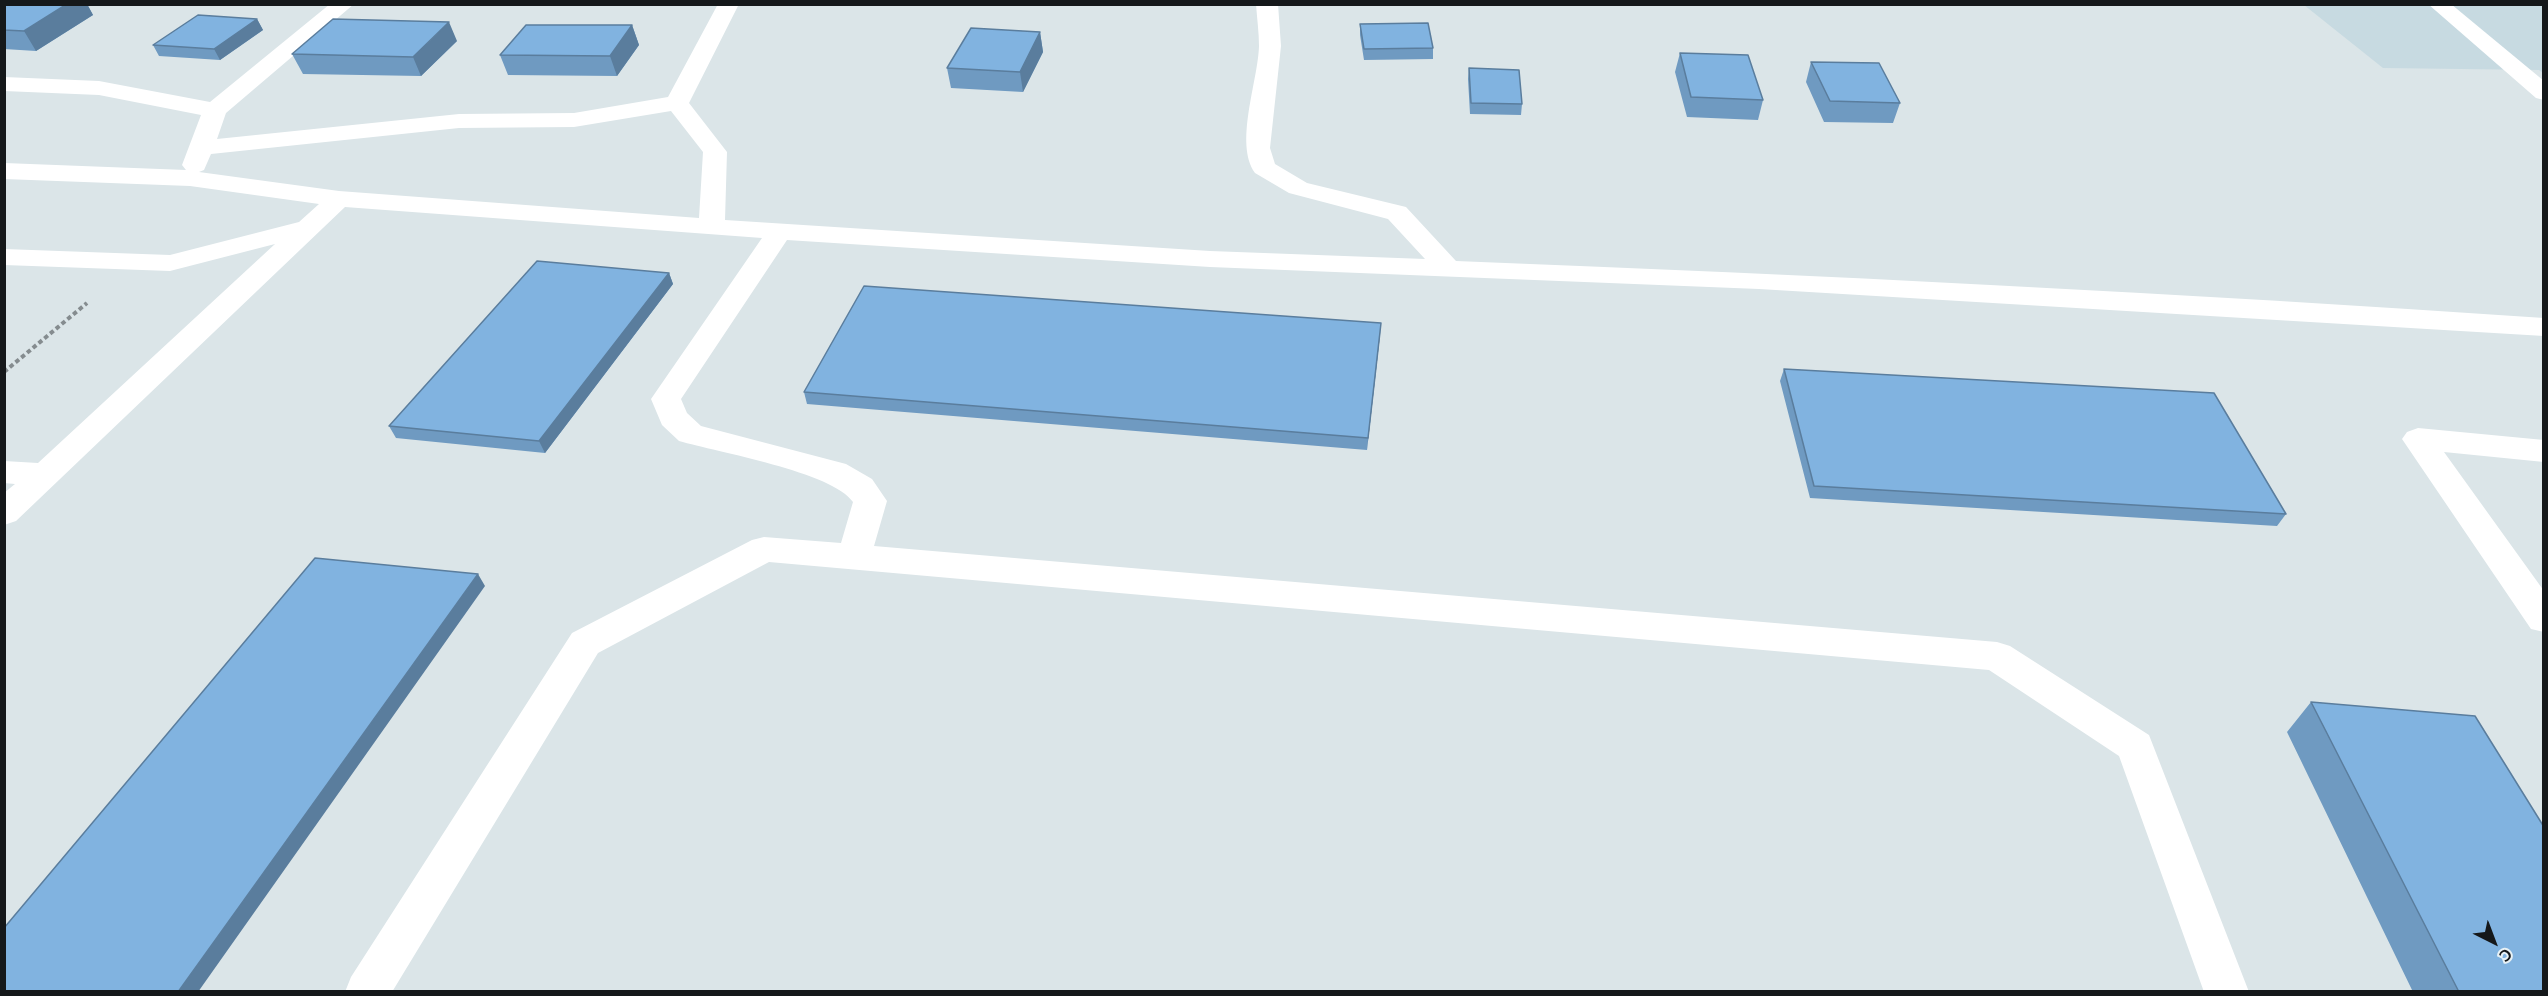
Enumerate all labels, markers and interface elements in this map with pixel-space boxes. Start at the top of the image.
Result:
north arrow [2464,912,2524,972]
text: С [2495,944,2517,966]

